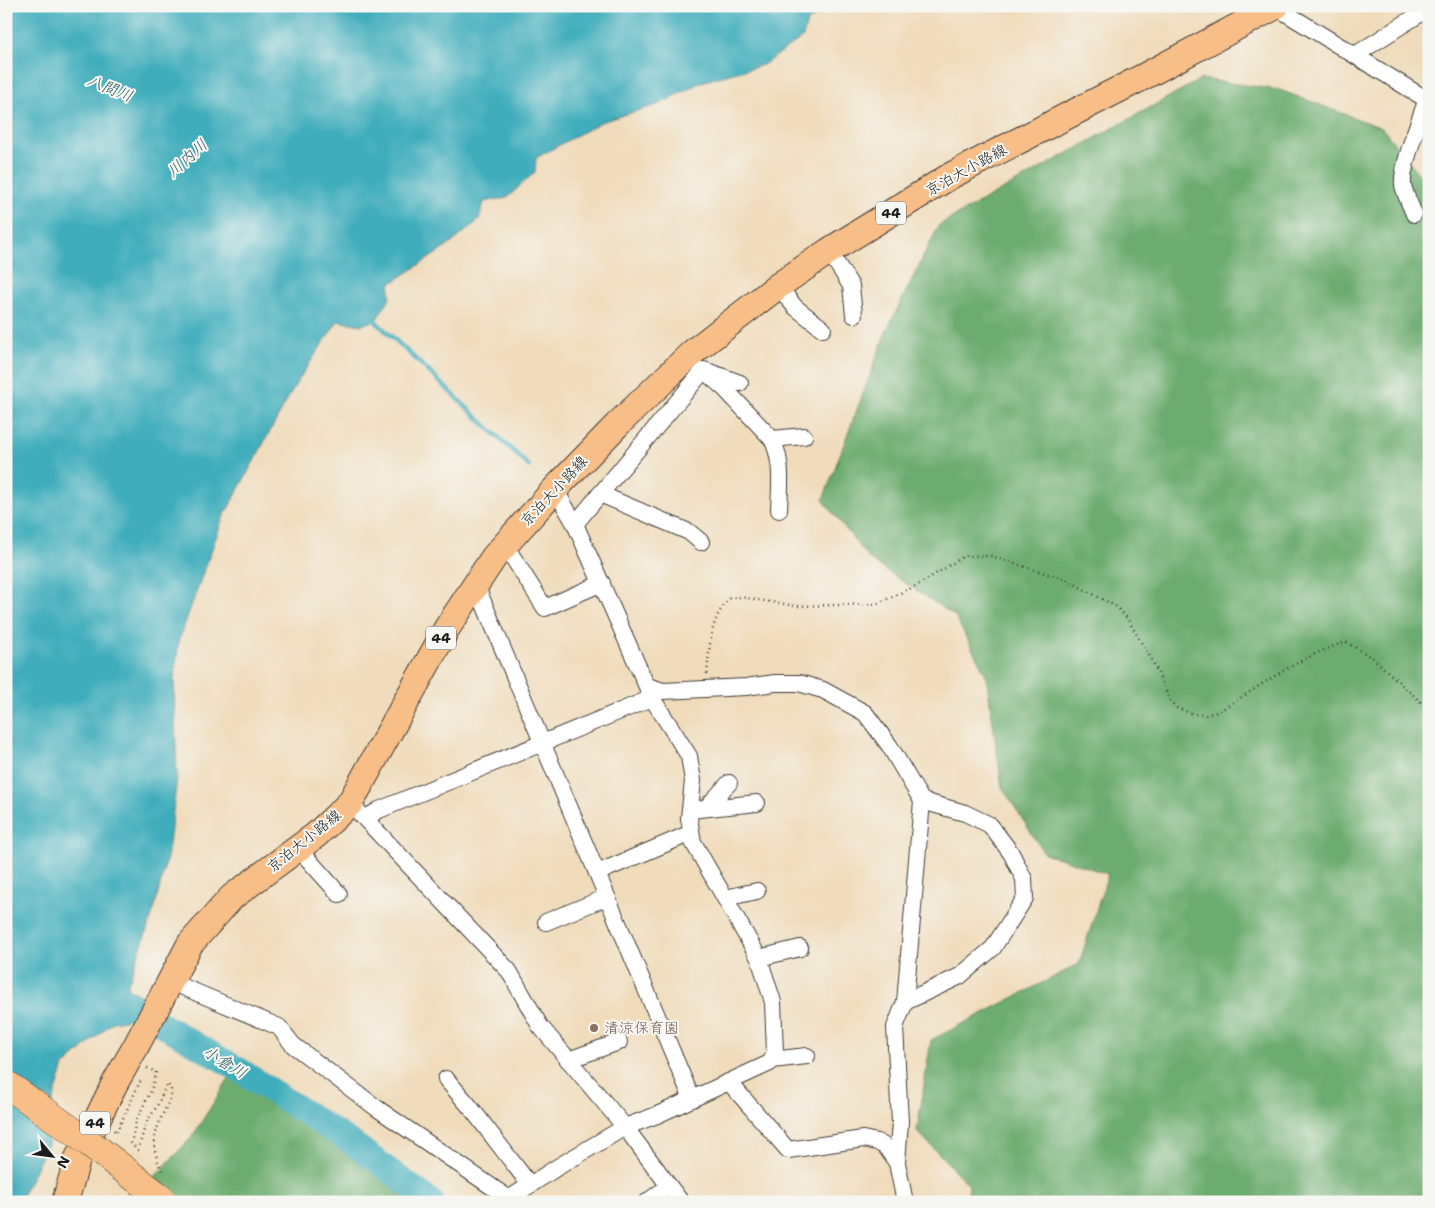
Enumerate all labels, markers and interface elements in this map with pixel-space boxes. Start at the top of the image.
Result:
water label: 八間川 [84,69,136,107]
water label: 川内川 [162,134,212,182]
street label: 京泊大小路線 [922,139,1010,201]
road number: 44 [876,202,906,224]
street label: 京泊大小路線 [516,451,592,531]
road number: 44 [426,626,456,650]
street label: 京泊大小路線 [263,805,345,877]
place label: 清涼保育園 [604,1018,679,1038]
marker: 清涼保育園 [588,1022,600,1034]
water label: 小倉川 [199,1041,251,1083]
road number: 44 [80,1112,110,1134]
north arrow [28,1130,78,1180]
text: N [53,1153,74,1172]

